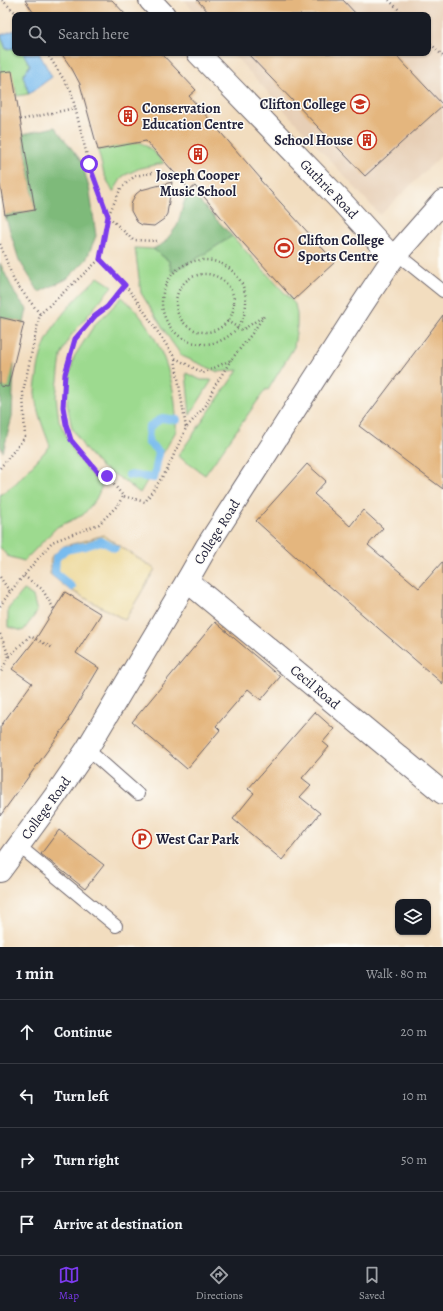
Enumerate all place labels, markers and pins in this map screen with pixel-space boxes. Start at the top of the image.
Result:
school or university icon: Clifton College [349,93,371,115]
place label: Clifton College [260,95,347,114]
place label: Conservation Education Centre [142,99,244,134]
building icon: Conservation Education Centre [117,105,139,127]
building icon: School House [356,129,378,151]
place label: School House [274,131,354,150]
building icon: Joseph Cooper Music School [187,143,209,165]
place label: Joseph Cooper Music School [156,166,240,201]
place label: Clifton College Sports Centre [298,231,385,266]
sports icon: Clifton College Sports Centre [273,237,295,259]
parking icon: West Car Park [131,828,153,850]
place label: West Car Park [155,830,240,849]

